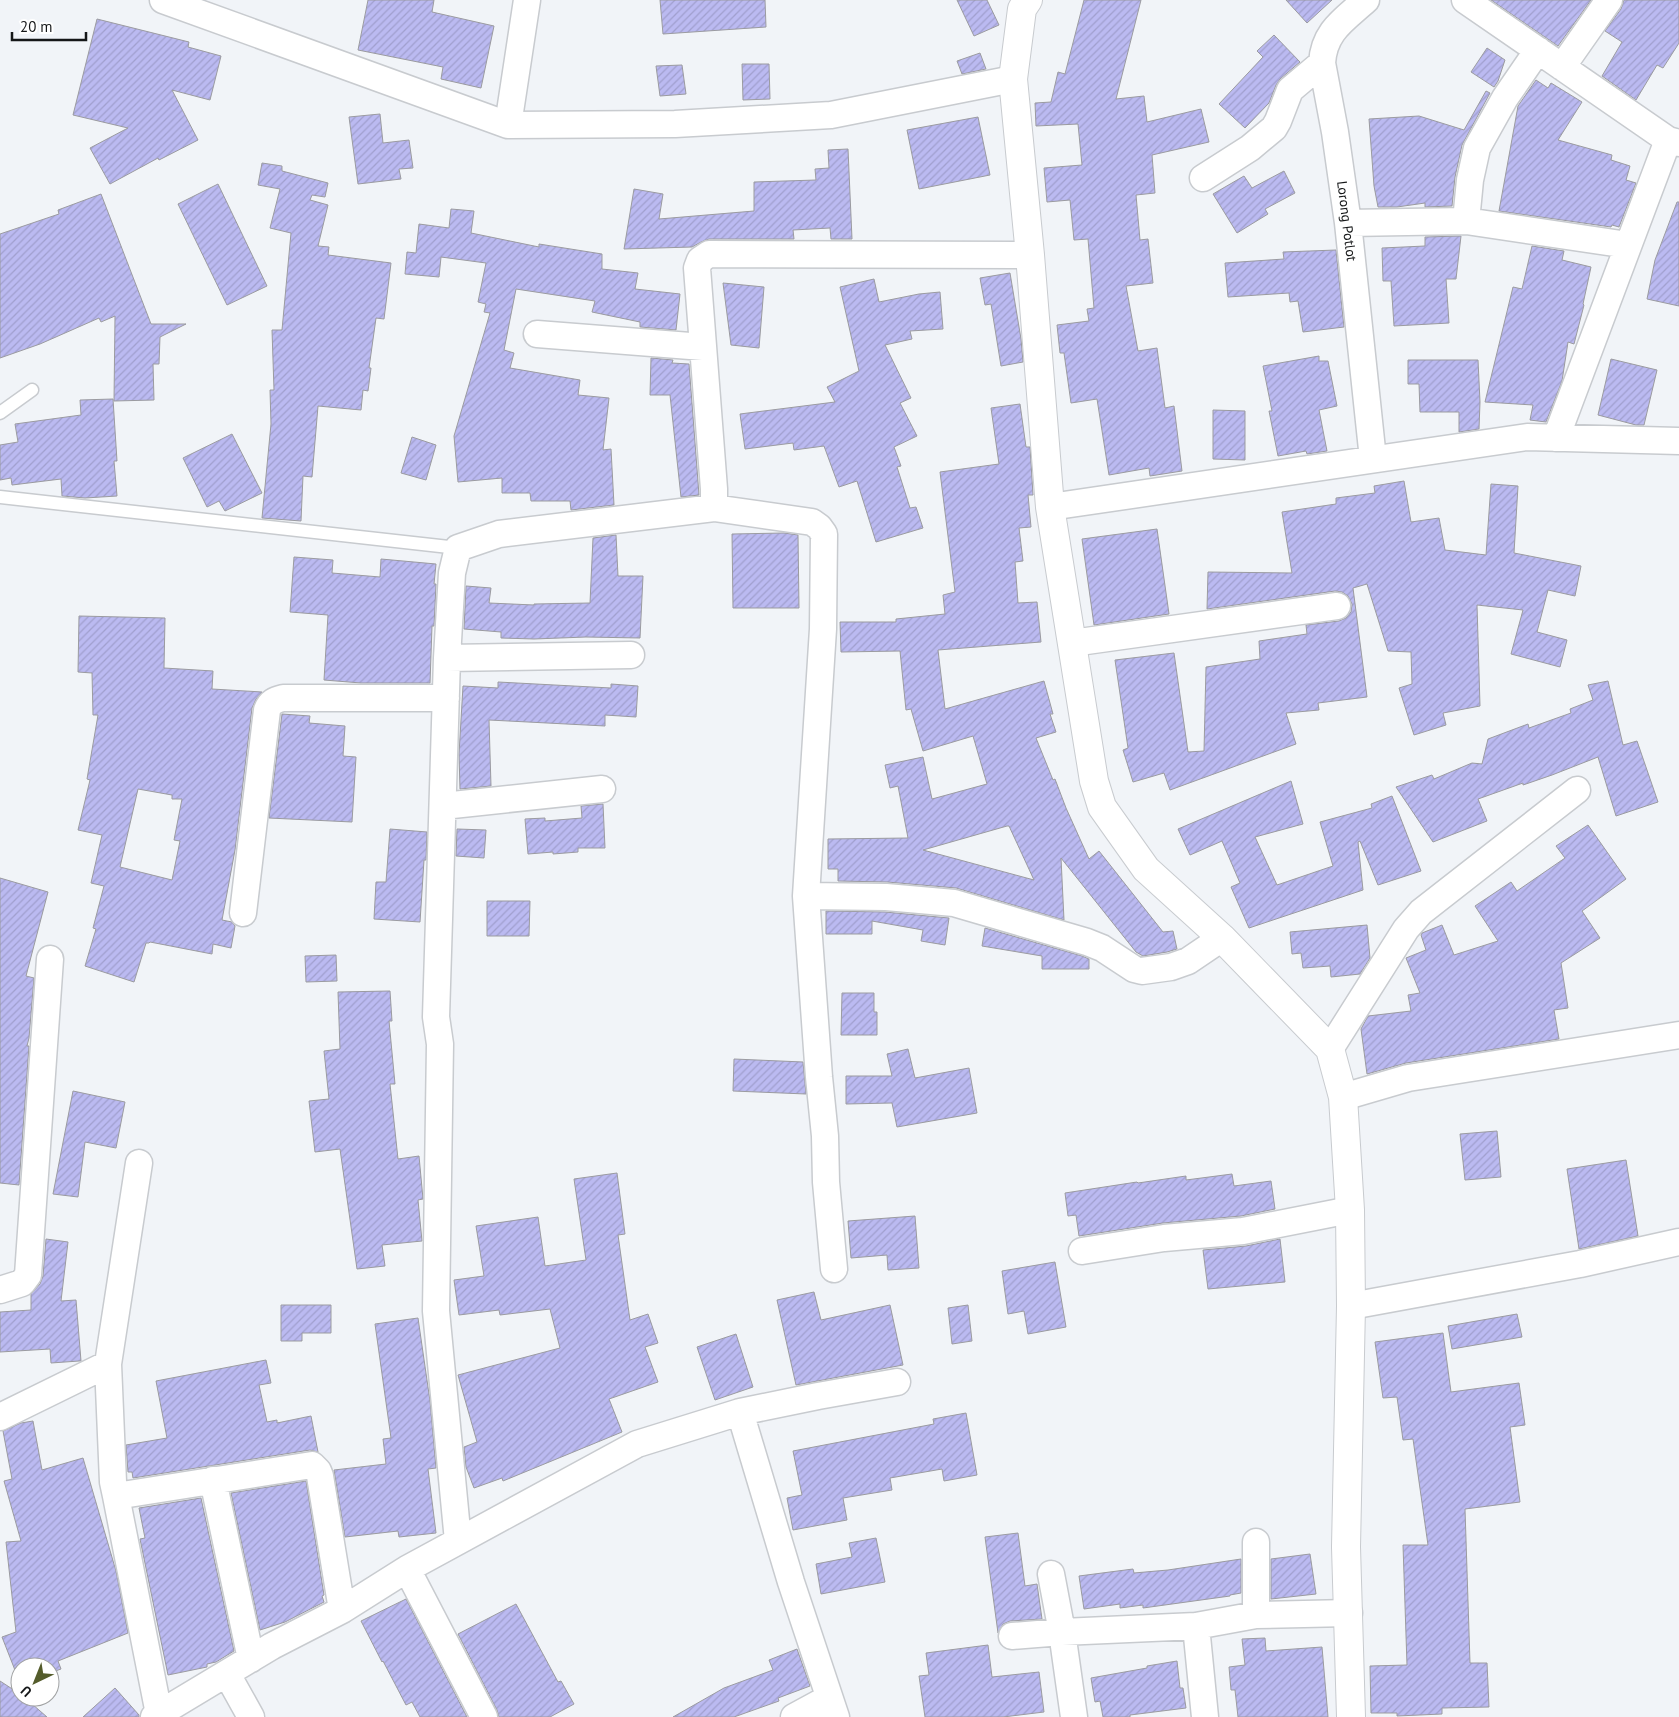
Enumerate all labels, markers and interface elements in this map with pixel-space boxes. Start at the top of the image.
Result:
scale bar [12,10,86,42]
text: 20 m [20,17,53,36]
street label: Lorong Potlot [1333,180,1361,263]
north arrow [10,1657,60,1707]
text: U [17,1682,35,1701]

